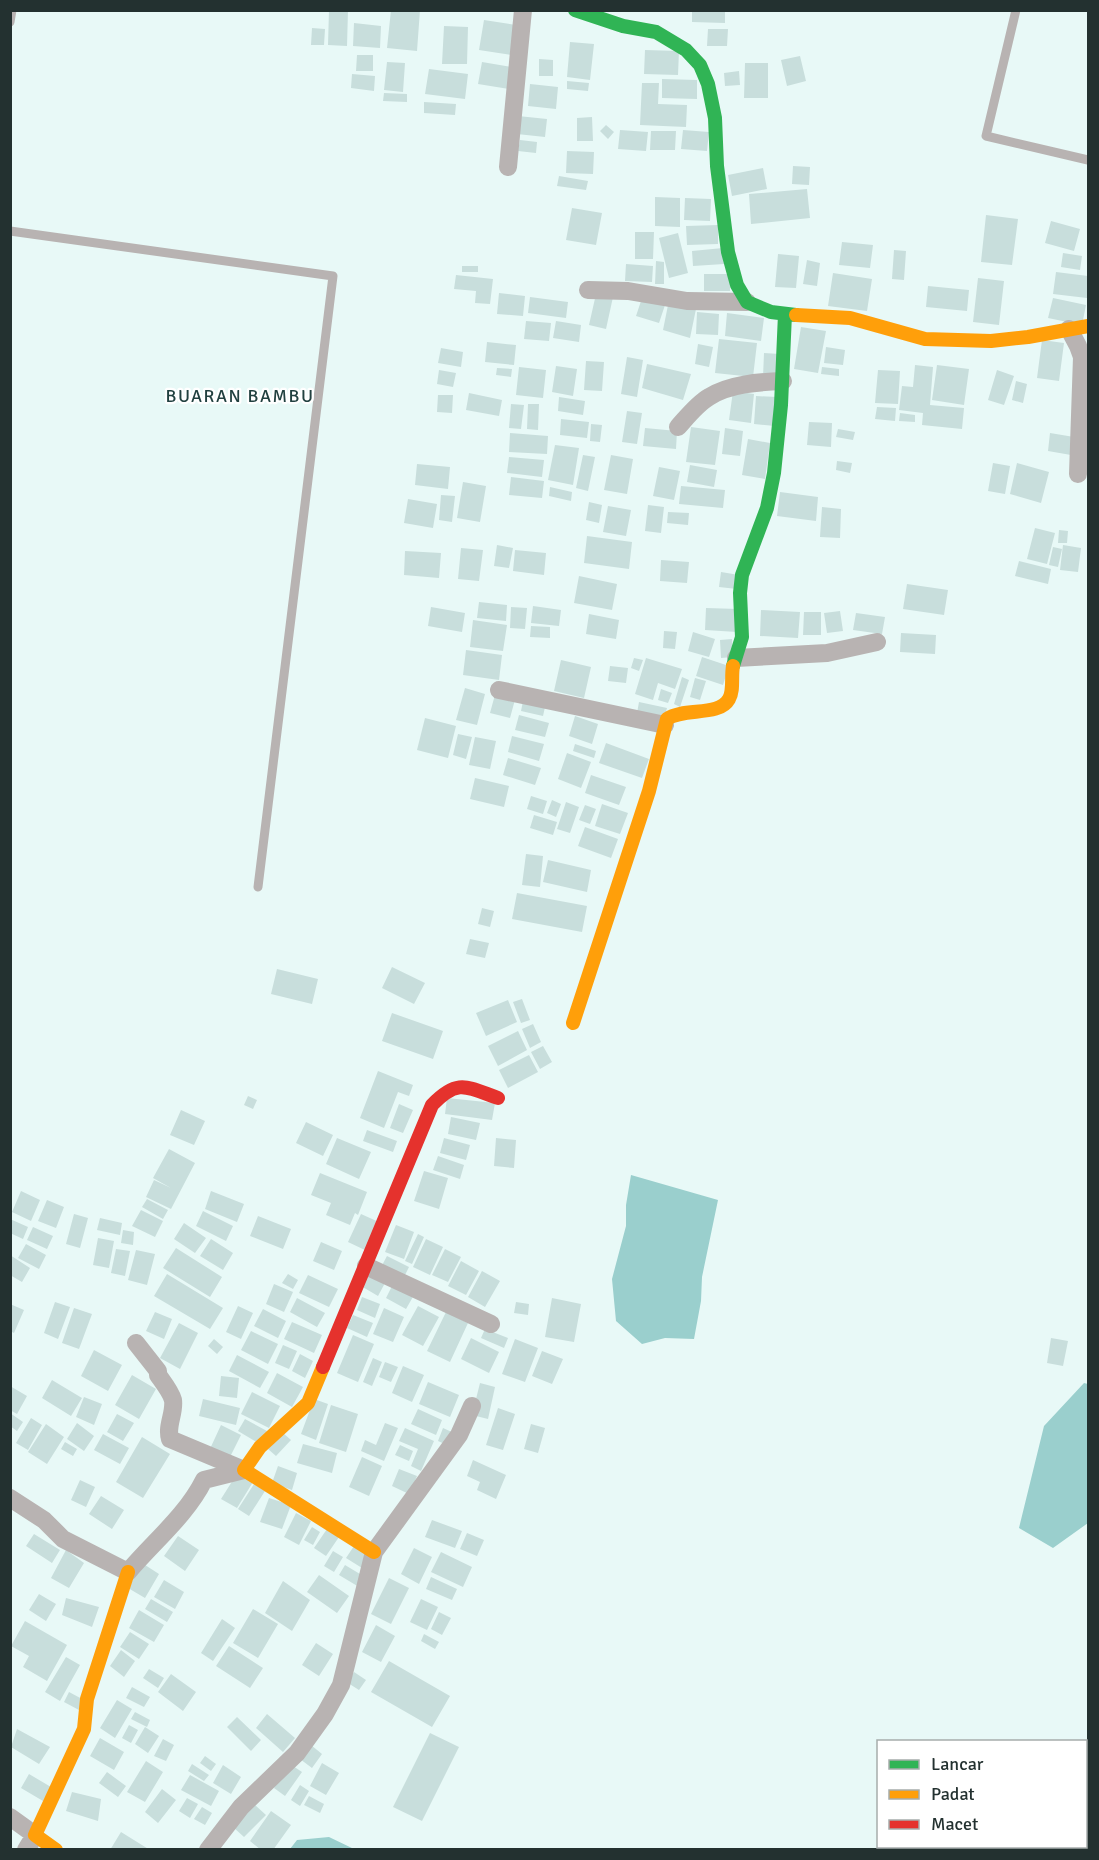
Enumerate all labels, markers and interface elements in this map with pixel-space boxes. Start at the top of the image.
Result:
district label: BUARAN BAMBU [166,385,314,407]
legend [877,1740,1087,1848]
text: Lancar [931,1753,984,1775]
text: Padat [931,1783,975,1805]
text: Macet [931,1813,978,1835]

